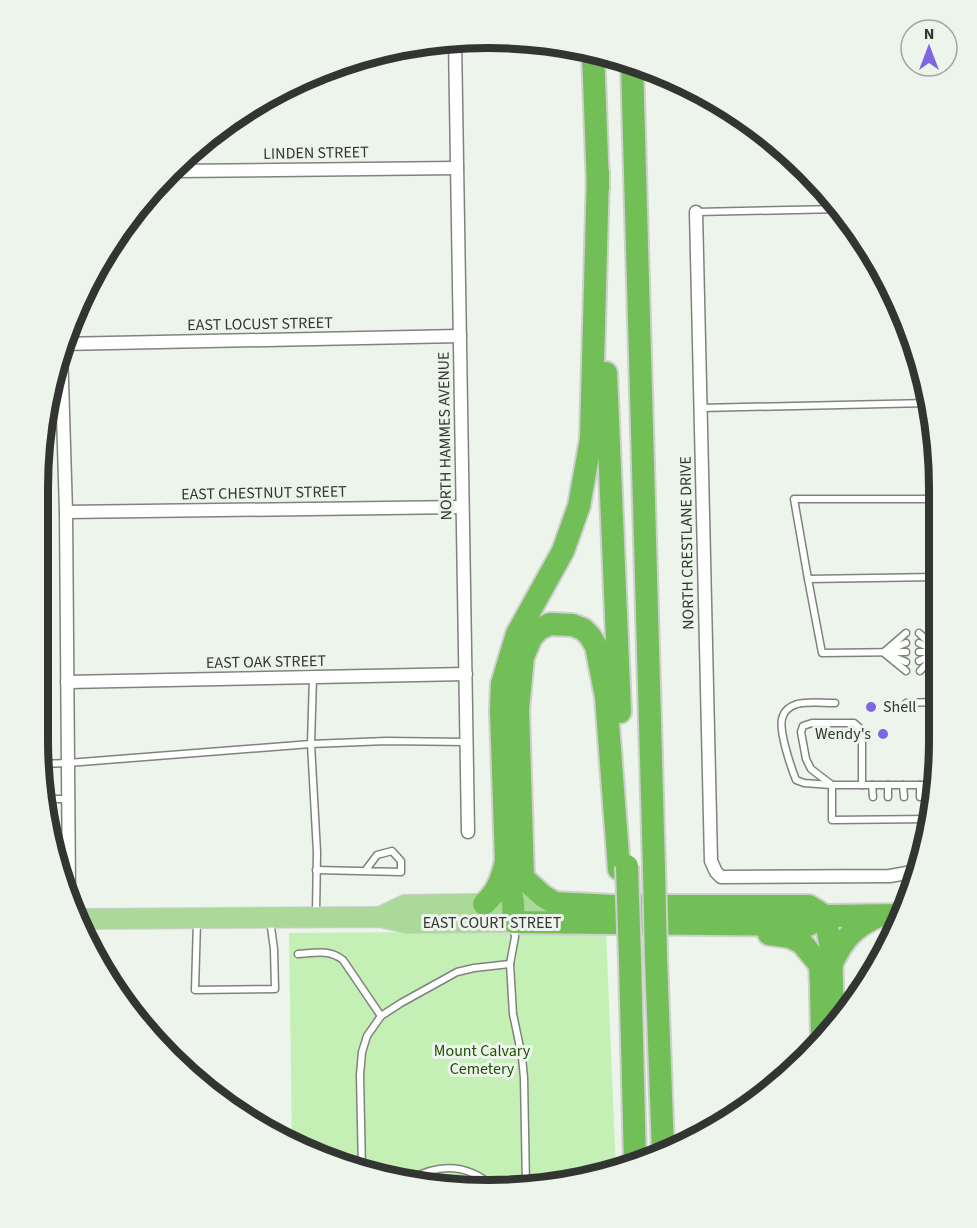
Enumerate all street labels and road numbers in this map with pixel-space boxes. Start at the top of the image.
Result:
street label: LINDEN STREET [263,141,369,165]
street label: EAST LOCUST STREET [187,312,333,336]
street label: NORTH HAMMES AVENUE [433,351,457,521]
street label: NORTH CRESTLANE DRIVE [674,456,700,630]
street label: EAST CHESTNUT STREET [181,481,347,505]
street label: EAST OAK STREET [206,650,327,674]
street label: EAST COURT STREET [423,912,562,934]

